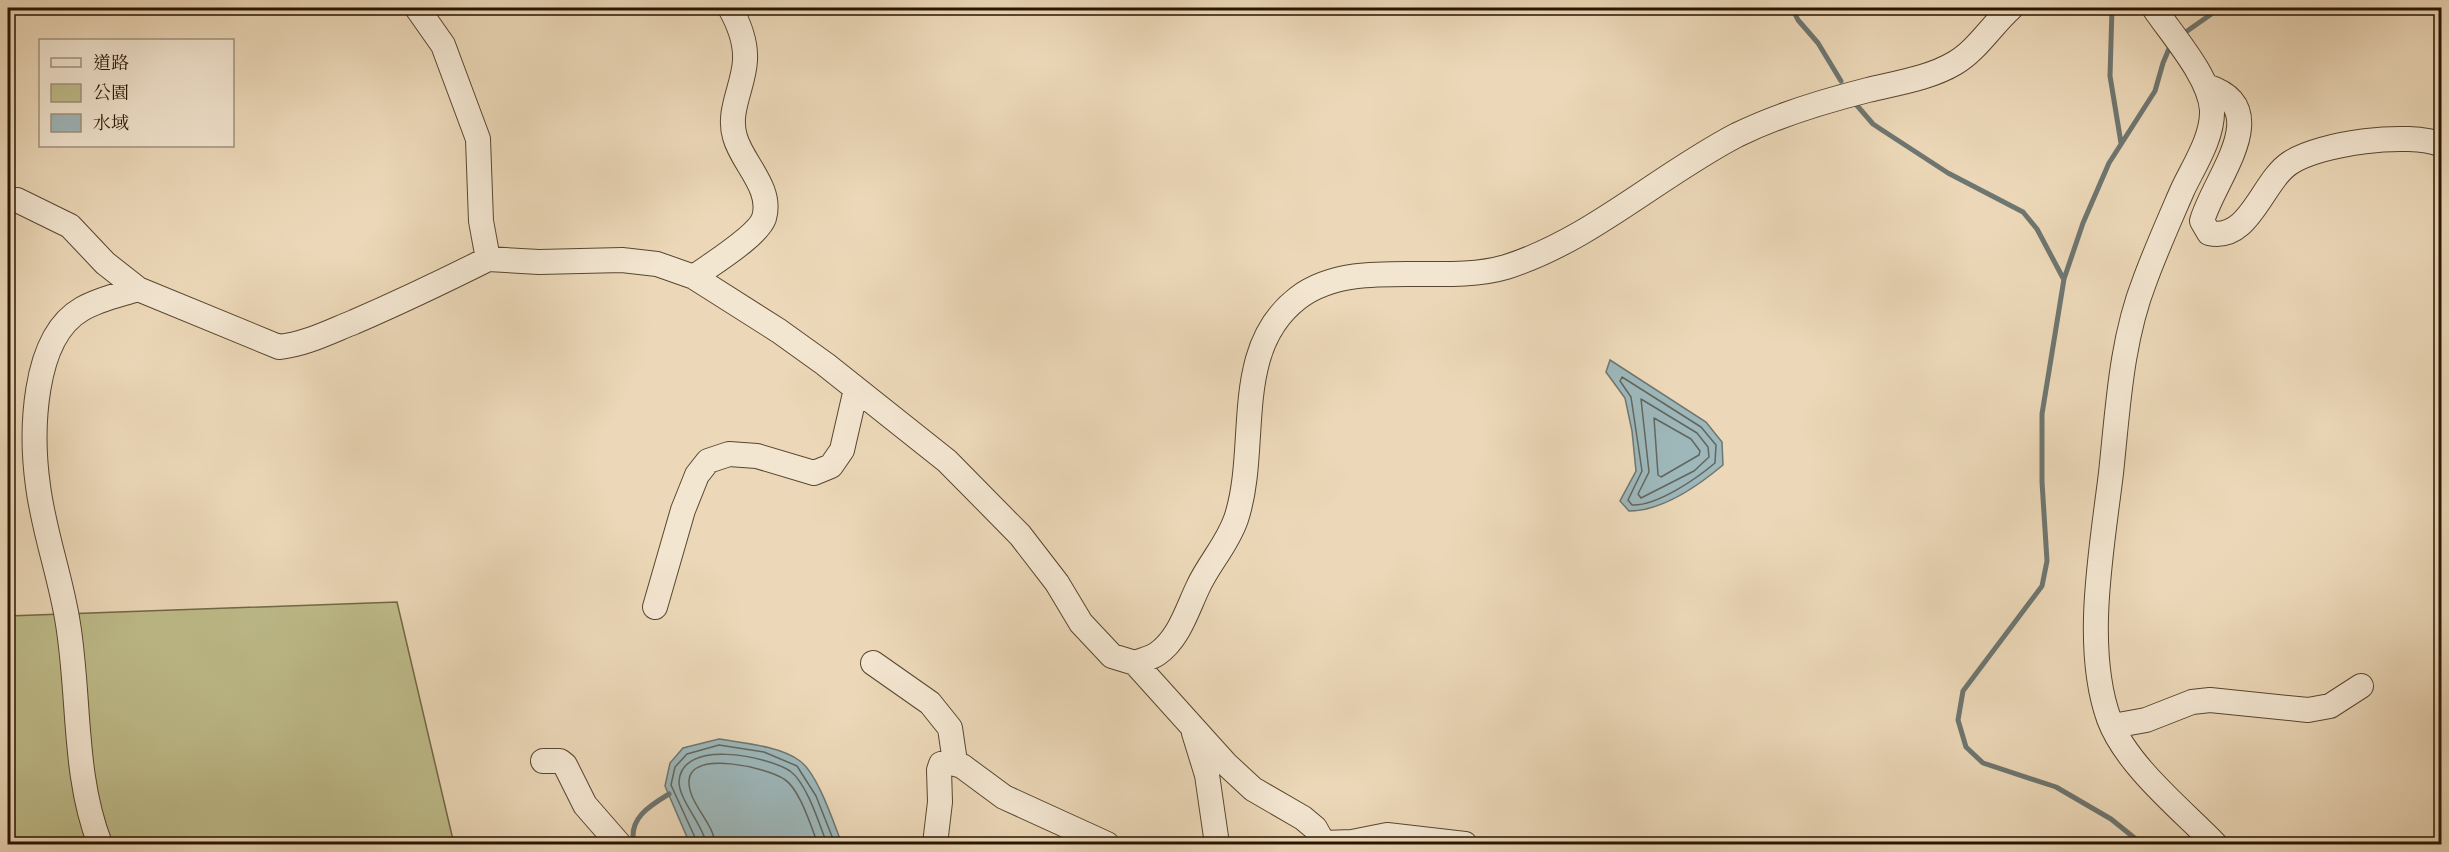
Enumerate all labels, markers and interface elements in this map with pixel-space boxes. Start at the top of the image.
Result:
legend [39,39,234,147]
text: 道路 [93,49,129,76]
text: 公園 [93,79,129,106]
text: 水域 [93,109,129,136]

